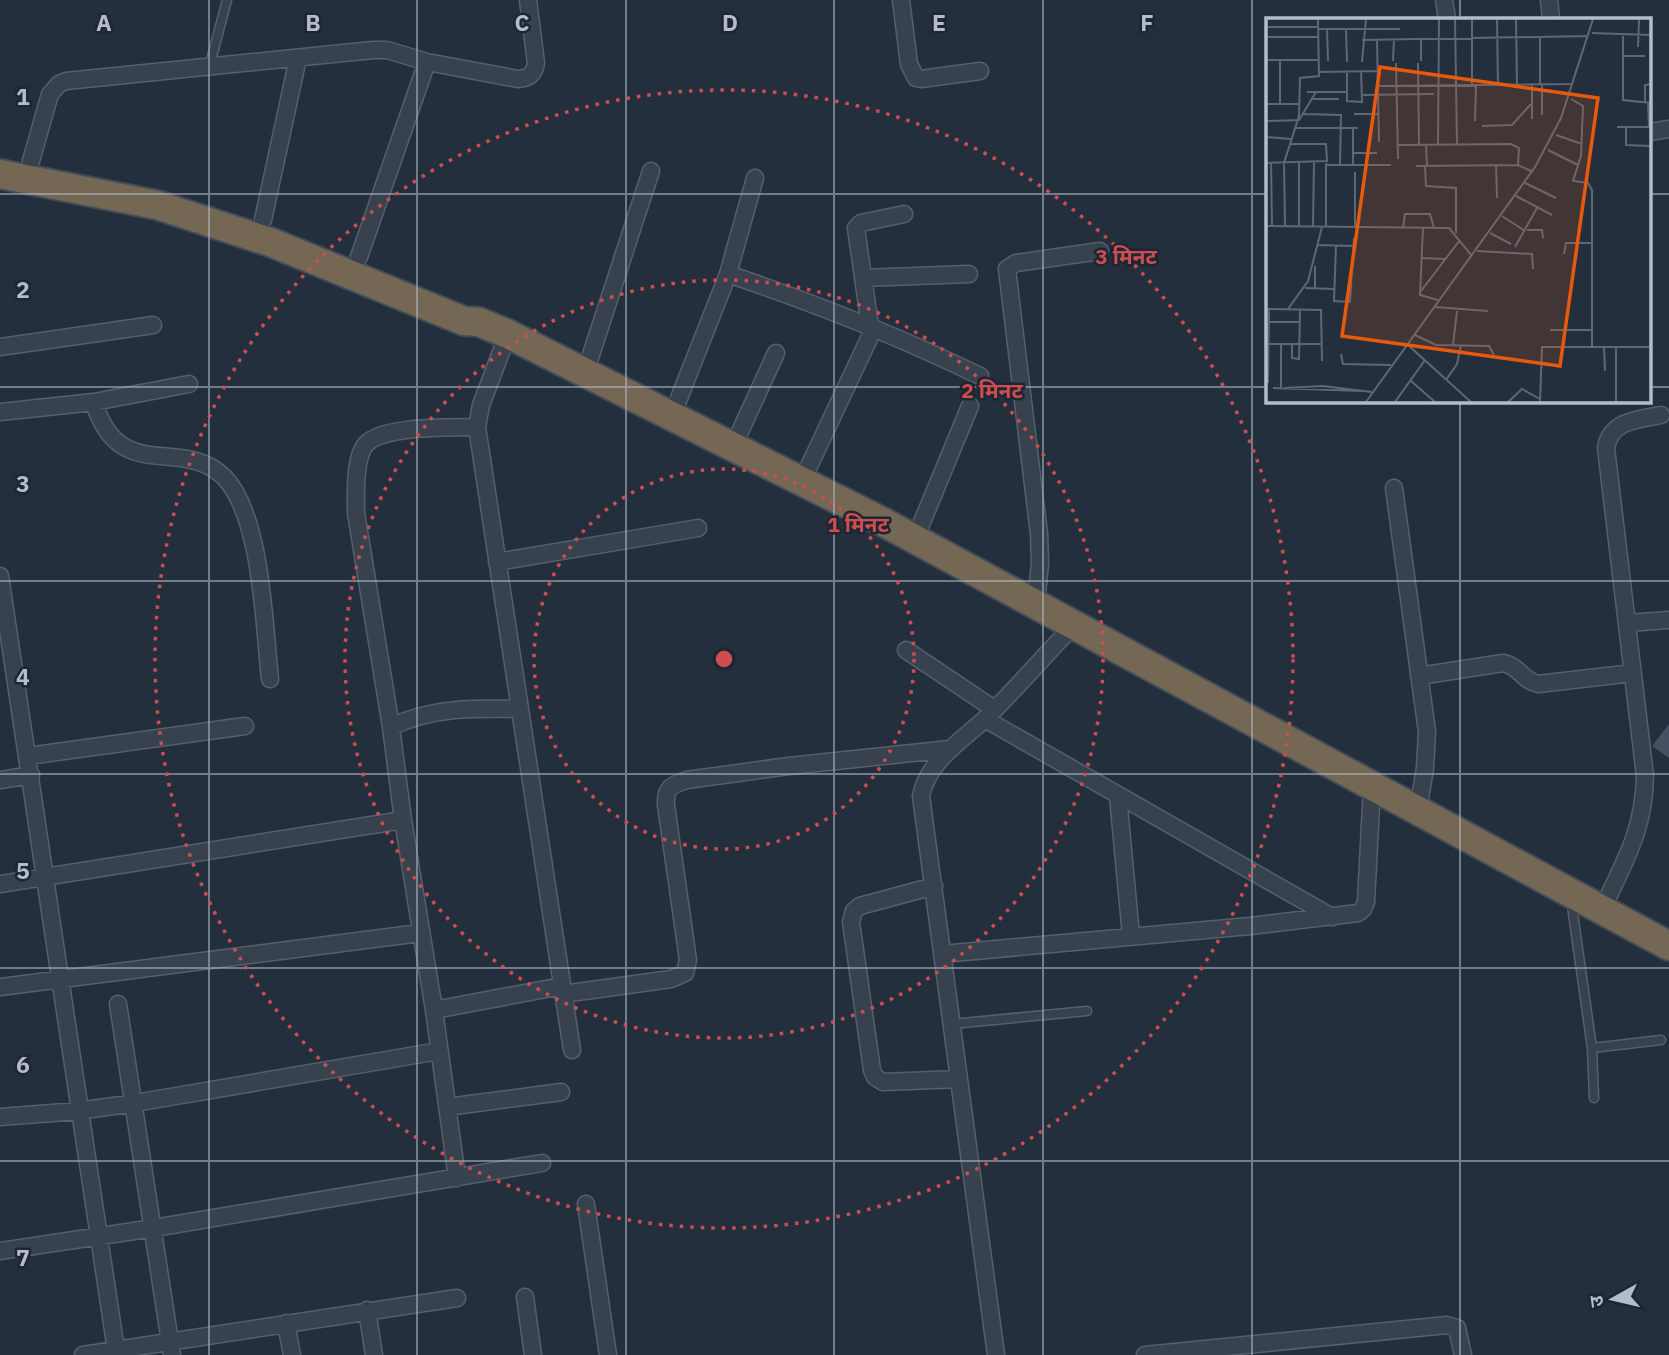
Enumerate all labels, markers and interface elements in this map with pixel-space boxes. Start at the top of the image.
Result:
text: A [96,7,112,37]
text: B [305,7,321,37]
text: C [515,7,530,37]
text: D [722,7,738,37]
text: E [932,7,946,37]
text: F [1140,7,1154,37]
inset map [1266,18,1652,402]
text: 1 [16,81,30,111]
text: 3 मिनट [1095,242,1158,270]
text: 2 [16,274,30,304]
text: 2 मिनट [961,376,1024,404]
text: 3 [16,468,30,498]
text: 1 मिनट [827,510,890,538]
centre of rings [712,647,736,671]
text: 4 [16,661,30,691]
text: 5 [16,855,30,885]
text: 6 [16,1049,30,1079]
text: 7 [16,1242,30,1272]
north arrow [1578,1264,1648,1334]
text: उ [1583,1293,1609,1309]

